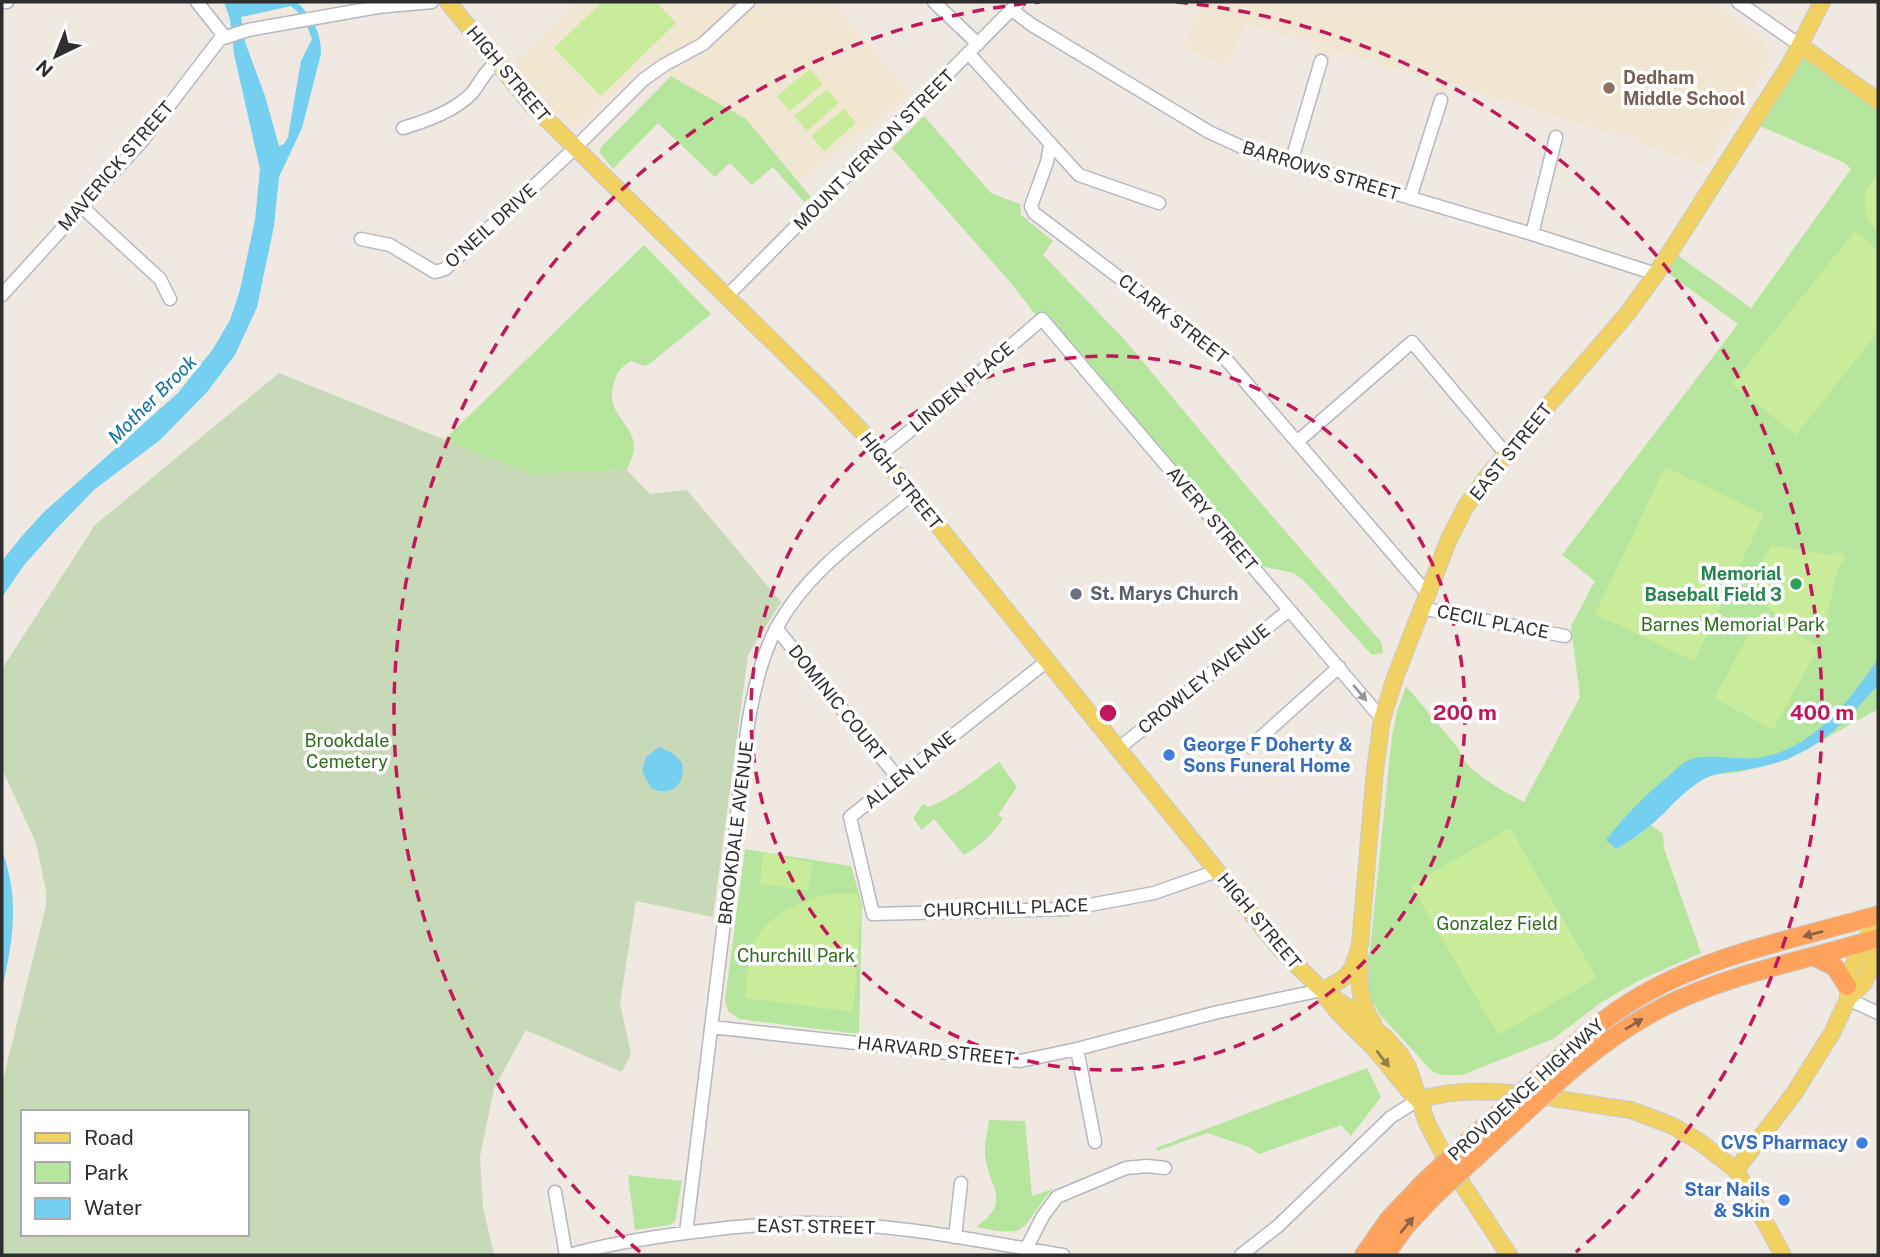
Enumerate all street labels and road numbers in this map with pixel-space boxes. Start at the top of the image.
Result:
street label: HIGH STREET [462,22,555,126]
street label: MOUNT VERNON STREET [789,65,958,234]
street label: MAVERICK STREET [54,96,178,235]
street label: BARROWS STREET [1240,137,1403,205]
street label: O'NEIL DRIVE [441,179,541,272]
street label: CLARK STREET [1115,269,1232,368]
street label: LINDEN PLACE [906,337,1018,436]
street label: EAST STREET [1465,399,1556,504]
street label: HIGH STREET [856,428,947,534]
street label: AVERY STREET [1163,462,1262,575]
street label: CECIL PLACE [1435,600,1551,643]
street label: CROWLEY AVENUE [1134,619,1274,738]
street label: DOMINIC COURT [784,641,891,765]
street label: ALLEN LANE [860,727,959,813]
street label: BROOKDALE AVENUE [714,740,757,926]
street label: HIGH STREET [1213,869,1306,973]
street label: CHURCHILL PLACE [923,894,1089,921]
street label: PROVIDENCE HIGHWAY [1444,1014,1608,1165]
street label: HARVARD STREET [856,1032,1016,1069]
street label: EAST STREET [757,1215,876,1238]

